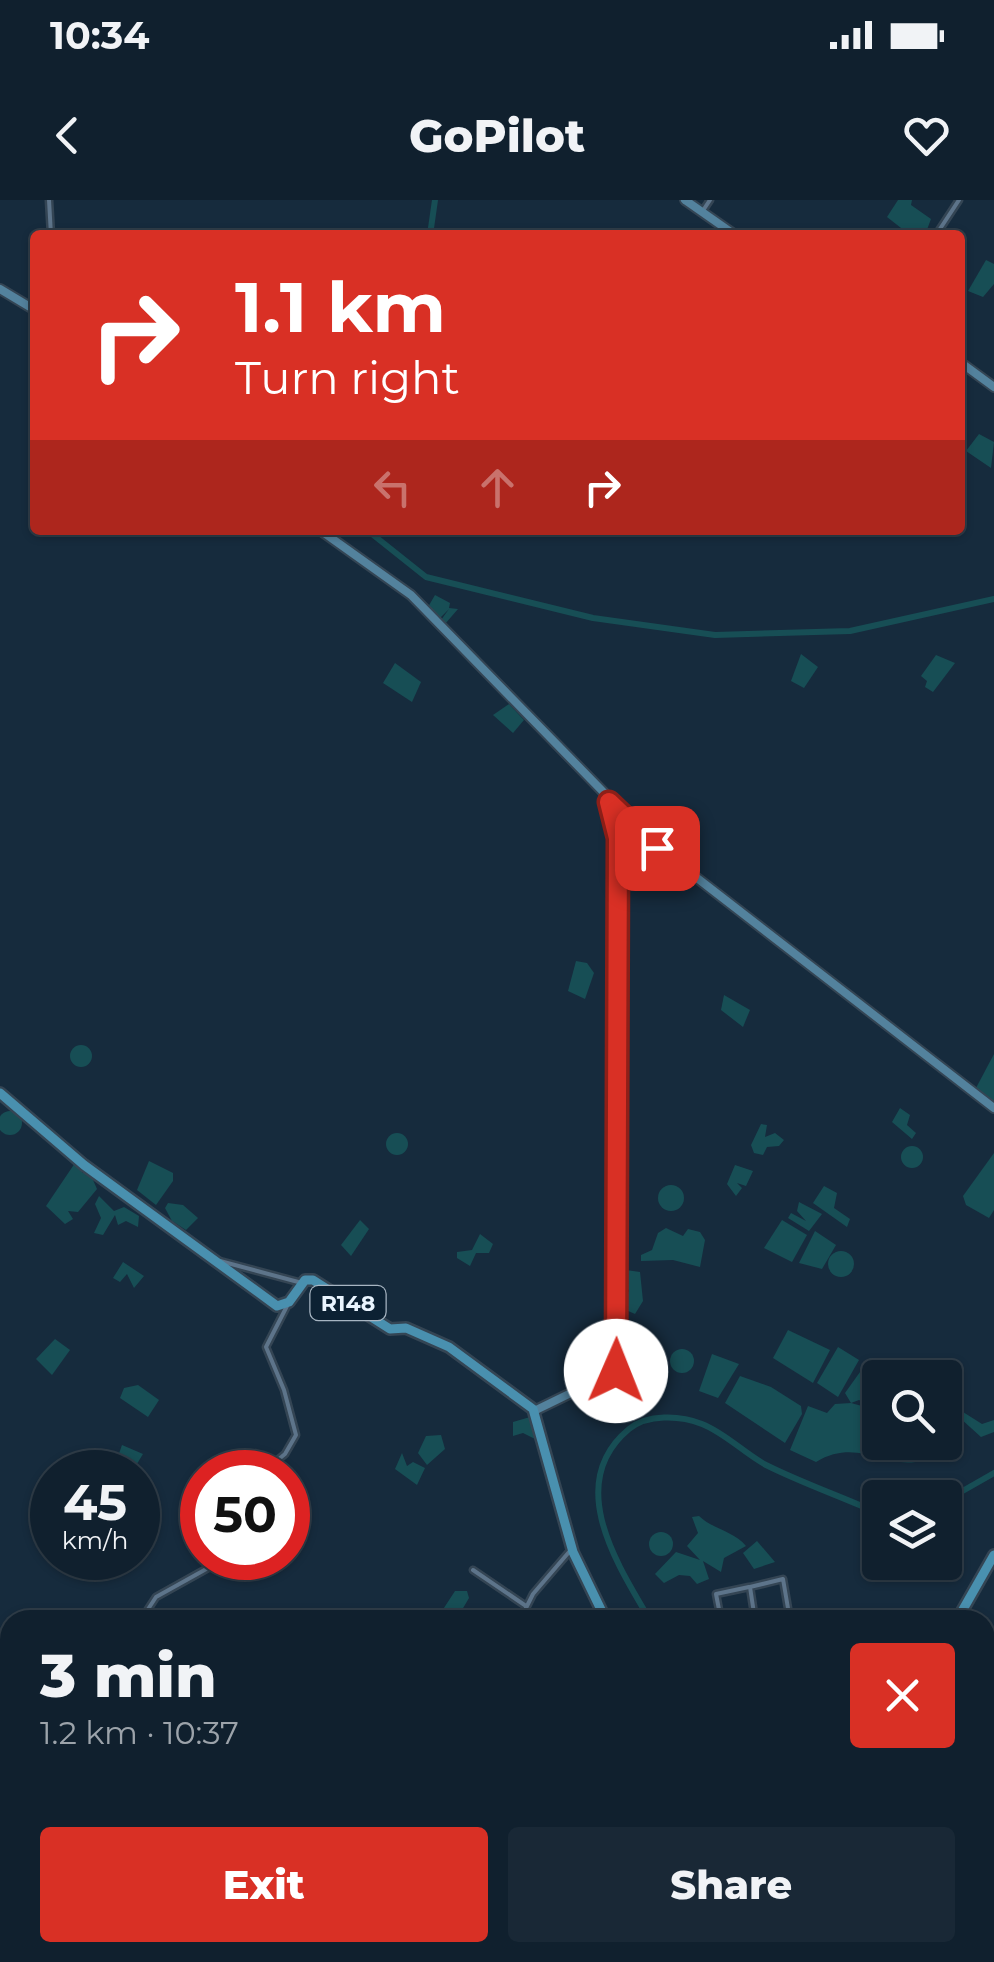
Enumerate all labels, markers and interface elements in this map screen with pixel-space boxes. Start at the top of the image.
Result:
text: 10:34 [50,12,149,59]
icon: back [40,108,95,163]
text: GoPilot [409,108,585,163]
icon: heart [899,108,954,163]
text: 1.1 km [235,264,446,350]
icon: right [70,270,200,400]
text: Turn right [235,350,460,405]
icon: left [365,460,420,515]
icon: ahead [470,460,525,515]
icon: right [575,460,630,515]
pin [615,806,700,891]
icon: arrive [630,821,685,876]
road number: R148 [310,1286,386,1320]
position arrow [564,1319,668,1423]
map controls [862,1360,962,1580]
button: search [862,1360,962,1460]
speed limit sign: 50 [180,1450,310,1580]
text: 45 [63,1472,127,1533]
button: layers [862,1480,962,1580]
text: km/h [62,1525,128,1555]
text: 3 min [40,1639,217,1712]
button: close [850,1643,955,1748]
text: 1.2 km · 10:37 [40,1713,239,1752]
button: Exit [40,1827,488,1942]
button: Share [508,1827,955,1942]

